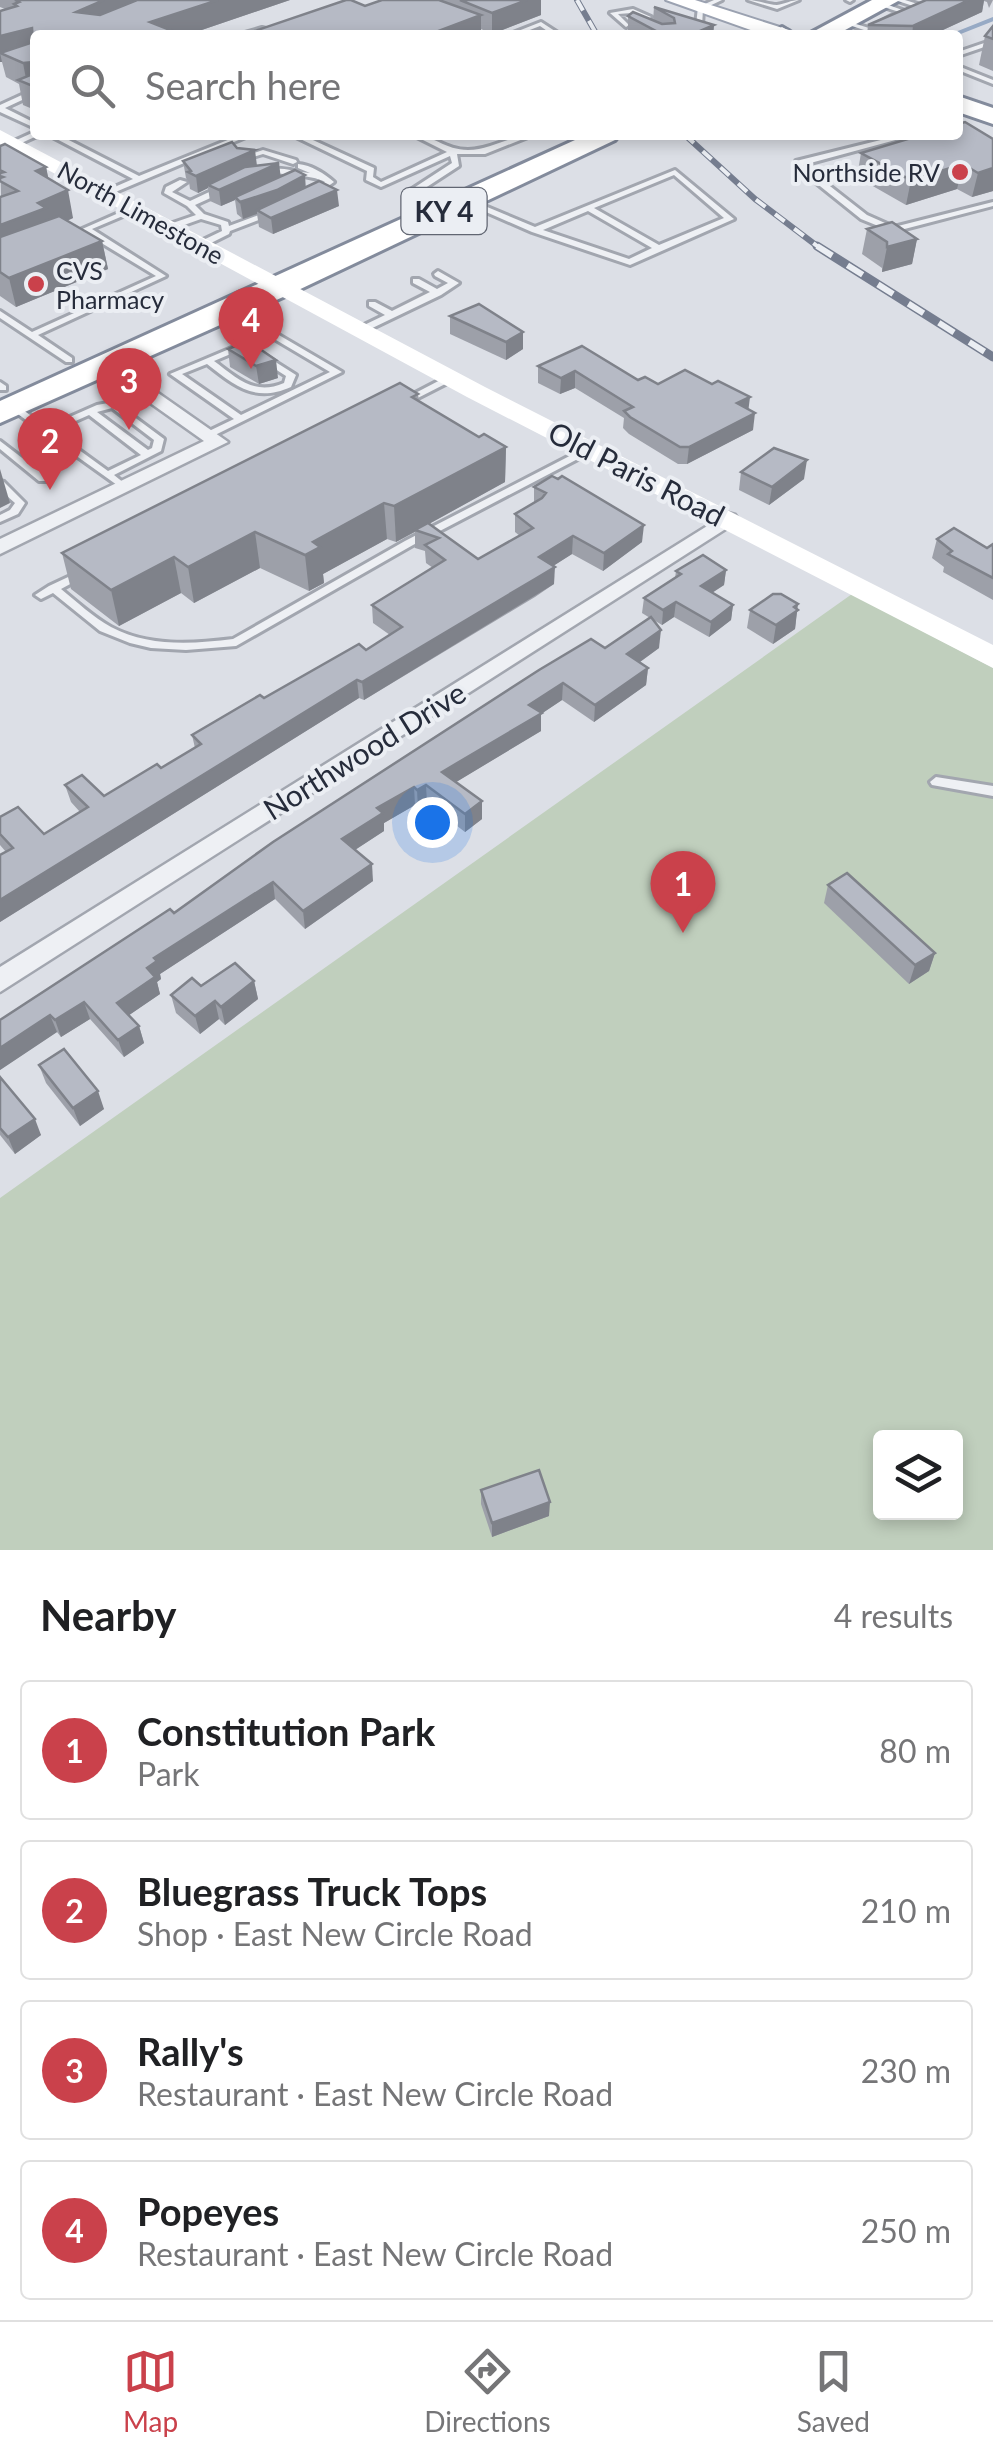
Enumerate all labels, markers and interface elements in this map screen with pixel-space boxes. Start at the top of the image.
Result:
search box [30,30,963,140]
icon: search [65,58,120,113]
text: Search here [145,62,341,108]
street label: North Limestone [53,154,229,270]
place label: Northside RV [793,157,940,187]
marker: Northside RV [949,161,971,183]
road number: KY 4 [402,188,486,234]
place label: CVS Pharmacy [56,255,164,314]
marker: CVS Pharmacy [25,273,47,295]
pin: 4 [218,286,284,369]
pin: 3 [96,348,162,430]
pin: 2 [18,408,82,490]
street label: Old Paris Road [543,413,731,533]
street label: Northwood Drive [256,673,472,827]
your location [407,797,458,848]
pin: 1 [650,850,716,933]
map controls [873,1430,963,1520]
button: layers [873,1430,963,1520]
text: Nearby [40,1590,177,1640]
text: 4 results [834,1596,953,1635]
text: Constitution Park [137,1708,435,1754]
text: 1 [65,1731,84,1770]
text: 80 m [879,1731,951,1770]
text: Park [137,1754,200,1793]
text: Bluegrass Truck Tops [137,1868,487,1914]
text: 2 [65,1891,84,1930]
text: 210 m [861,1891,951,1930]
text: Shop · East New Circle Road [137,1914,533,1953]
text: Rally's [137,2028,244,2074]
text: 3 [65,2051,84,2090]
text: 230 m [861,2051,951,2090]
text: Restaurant · East New Circle Road [137,2074,613,2113]
text: Popeyes [137,2188,279,2234]
text: 4 [65,2211,84,2250]
text: 250 m [861,2211,951,2250]
text: Restaurant · East New Circle Road [137,2234,613,2273]
tab: Map [123,2344,178,2438]
tab: Directions [424,2344,551,2438]
tab: Saved [797,2344,870,2438]

